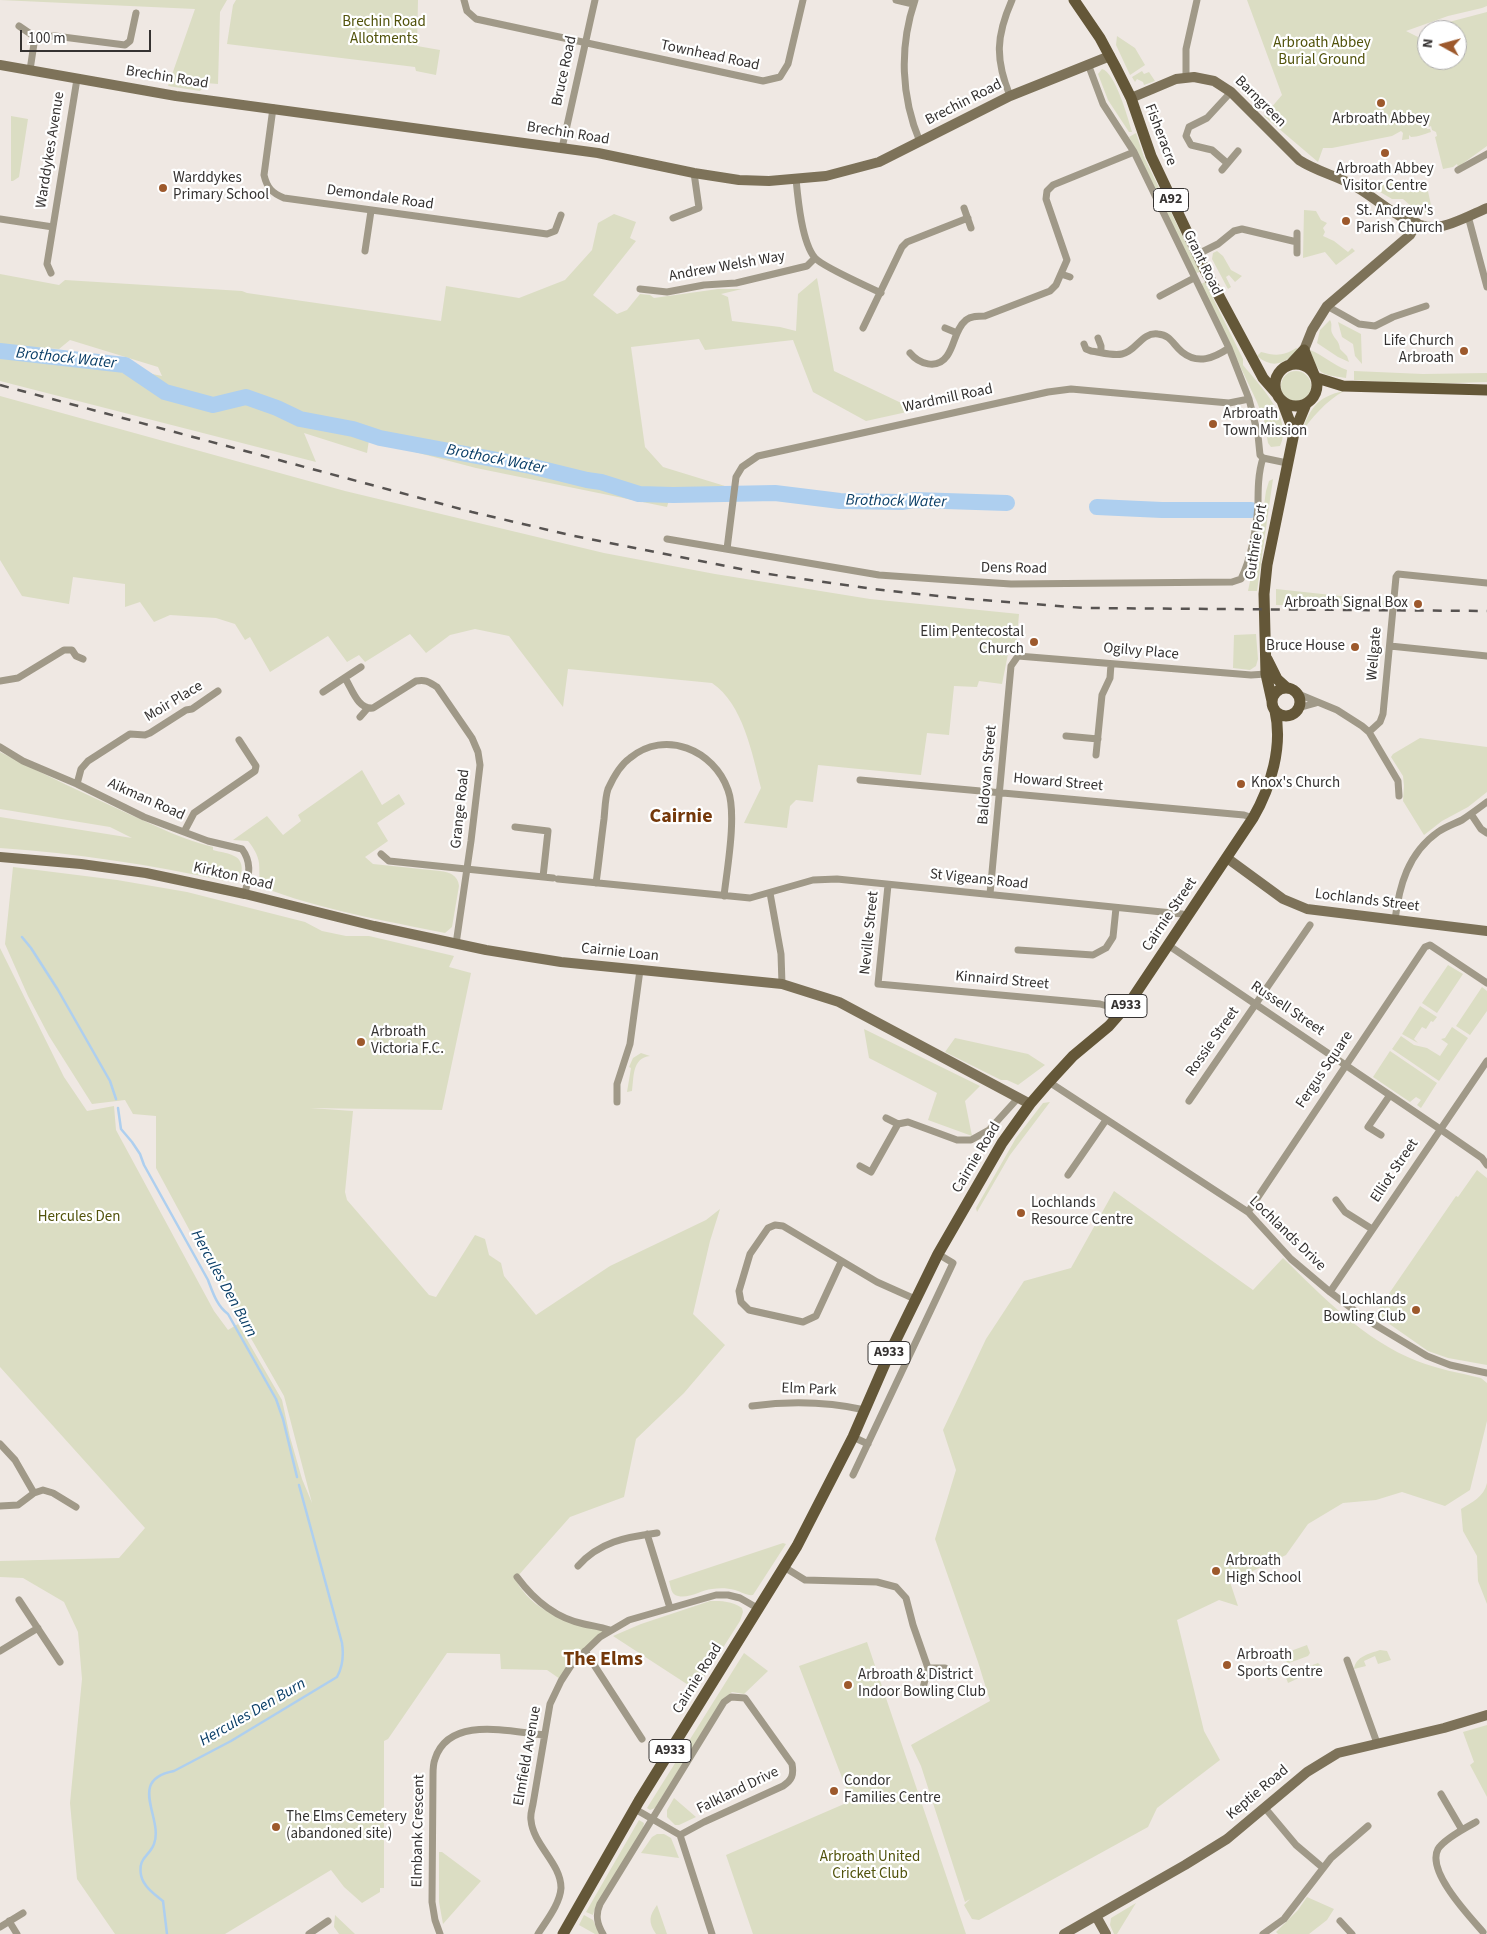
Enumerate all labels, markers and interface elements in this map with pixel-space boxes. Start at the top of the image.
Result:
park label: Brechin Road Allotments [342,14,426,49]
scale bar [22,20,154,52]
north arrow [1417,20,1467,70]
text: 100 m [28,28,66,49]
street label: Bruce Road [549,34,581,108]
park label: Arbroath Abbey Burial Ground [1273,35,1371,70]
street label: Townhead Road [659,37,761,75]
text: N [1418,37,1439,49]
street label: Brechin Road [124,63,210,93]
street label: Barngreen [1230,72,1290,132]
street label: Brechin Road [923,76,1005,130]
street label: Warddykes Avenue [33,90,69,210]
marker: Arbroath Abbey [1375,97,1387,109]
street label: Fisheracre [1140,102,1180,168]
place label: Arbroath Abbey [1332,111,1430,129]
street label: Brechin Road [525,119,611,149]
marker: Arbroath Abbey Visitor Centre [1379,147,1391,159]
place label: Arbroath Abbey Visitor Centre [1336,161,1434,196]
place label: Warddykes Primary School [173,170,269,205]
marker: Warddykes Primary School [157,182,169,194]
street label: Demondale Road [325,182,435,214]
road number: A92 [1154,188,1188,212]
place label: St. Andrew's Parish Church [1356,203,1443,238]
marker: St. Andrew's Parish Church [1340,215,1352,227]
street label: Grant Road [1179,228,1225,298]
street label: Andrew Welsh Way [668,248,786,286]
place label: Life Church Arbroath [1383,333,1454,368]
water label: Brothock Water [15,344,117,374]
marker: Life Church Arbroath [1458,345,1470,357]
street label: Wardmill Road [901,381,995,417]
place label: Arbroath Town Mission [1223,406,1307,441]
marker: Arbroath Town Mission [1207,418,1219,430]
water label: Brothock Water [445,441,547,479]
water label: Brothock Water [845,492,947,512]
street label: Guthrie Port [1242,503,1272,581]
street label: Dens Road [981,559,1047,579]
place label: Arbroath Signal Box [1285,595,1408,613]
marker: Arbroath Signal Box [1412,598,1424,610]
place label: Elim Pentecostal Church [920,624,1024,659]
street label: Wellgate [1364,626,1386,682]
marker: Elim Pentecostal Church [1028,636,1040,648]
place label: Bruce House [1266,638,1345,656]
street label: Ogilvy Place [1102,640,1180,664]
marker: Bruce House [1349,641,1361,653]
street label: Moir Place [142,678,206,726]
street label: Baldovan Street [975,725,1001,825]
street label: Grange Road [448,768,474,850]
street label: Howard Street [1012,770,1104,796]
street label: Aikman Road [105,775,187,825]
place label: Knox's Church [1251,775,1340,793]
marker: Knox's Church [1235,778,1247,790]
district label: Cairnie [650,806,712,830]
street label: Kirkton Road [191,859,275,895]
street label: St Vigeans Road [929,866,1029,894]
street label: Cairnie Street [1139,875,1201,955]
street label: Lochlands Street [1314,886,1420,916]
street label: Neville Street [857,890,883,976]
street label: Cairnie Loan [580,940,660,966]
street label: Kinnaird Street [954,968,1050,994]
street label: Russell Street [1247,978,1327,1040]
road number: A933 [1105,994,1147,1018]
street label: Rossie Street [1182,1004,1244,1080]
place label: Arbroath Victoria F.C. [371,1024,444,1059]
street label: Fergus Square [1293,1028,1357,1112]
marker: Arbroath Victoria F.C. [355,1036,367,1048]
street label: Cairnie Road [949,1119,1005,1197]
street label: Elliot Street [1367,1136,1423,1206]
street label: Lochlands Drive [1245,1193,1329,1275]
place label: Lochlands Resource Centre [1031,1195,1133,1230]
marker: Lochlands Resource Centre [1015,1207,1027,1219]
park label: Hercules Den [38,1209,120,1227]
water label: Hercules Den Burn [186,1227,260,1341]
place label: Lochlands Bowling Club [1323,1292,1406,1327]
marker: Lochlands Bowling Club [1410,1304,1422,1316]
road number: A933 [868,1342,910,1365]
street label: Elm Park [781,1380,837,1400]
place label: Arbroath High School [1226,1553,1301,1588]
marker: Arbroath High School [1210,1565,1222,1577]
street label: Cairnie Road [669,1641,727,1717]
place label: Arbroath Sports Centre [1237,1647,1323,1682]
district label: The Elms [563,1649,643,1673]
marker: Arbroath Sports Centre [1221,1659,1233,1671]
place label: Arbroath & District Indoor Bowling Club [858,1667,986,1702]
water label: Hercules Den Burn [196,1675,310,1751]
marker: Arbroath & District Indoor Bowling Club [842,1679,854,1691]
street label: Elmfield Avenue [510,1705,546,1807]
road number: A933 [649,1740,691,1762]
street label: Keptie Road [1223,1762,1293,1824]
street label: Falkland Drive [694,1763,782,1819]
place label: Condor Families Centre [844,1773,941,1808]
street label: Elmbank Crescent [409,1774,429,1888]
marker: Condor Families Centre [828,1785,840,1797]
place label: The Elms Cemetery (abandoned site) [286,1809,407,1844]
marker: The Elms Cemetery (abandoned site) [270,1821,282,1833]
park label: Arbroath United Cricket Club [820,1849,920,1884]

